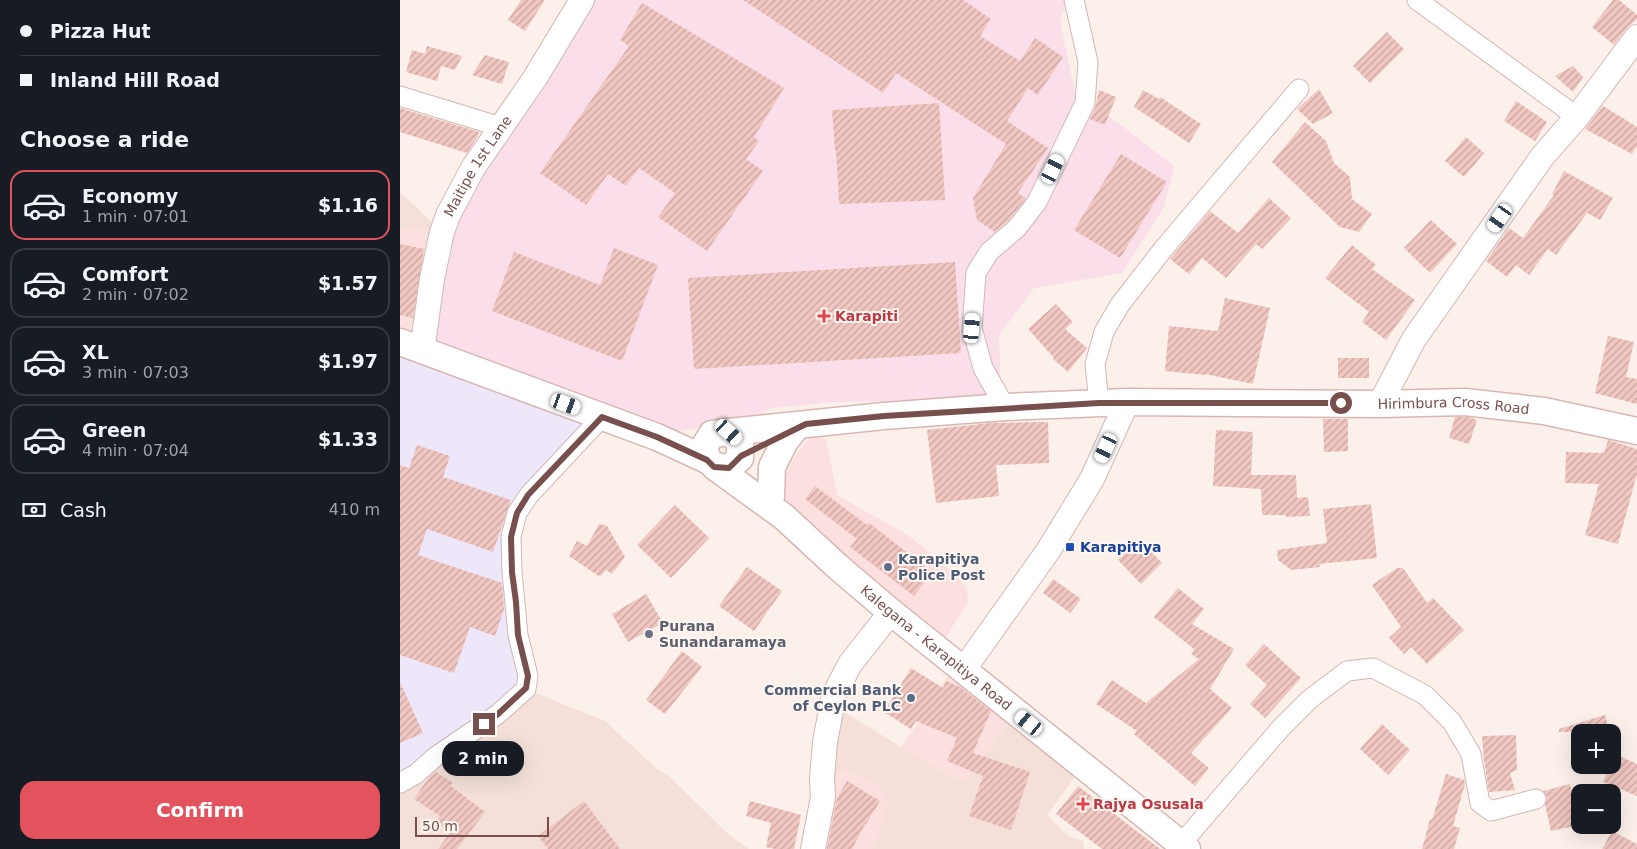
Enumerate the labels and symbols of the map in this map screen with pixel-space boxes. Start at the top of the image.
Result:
street label: Maitipe 1st Lane [441,112,515,219]
car [1039,152,1066,186]
car [1485,201,1514,235]
place label: Karapiti [835,308,898,324]
marker: Karapiti [817,309,831,323]
car [963,312,980,344]
car [549,392,582,416]
route start [1330,392,1352,414]
street label: Hirimbura Cross Road [1377,394,1530,417]
car [712,416,745,448]
car [1092,431,1119,465]
place label: Karapitiya [1080,539,1162,555]
marker: Karapitiya [1064,541,1076,553]
place label: Karapitiya Police Post [898,551,985,583]
marker: Karapitiya Police Post [882,561,894,573]
street label: Kalegana - Karapitiya Road [858,582,1015,714]
place label: Purana Sunandaramaya [659,618,786,650]
marker: Purana Sunandaramaya [643,628,655,640]
place label: Commercial Bank of Ceylon PLC [764,682,902,714]
marker: Commercial Bank of Ceylon PLC [905,692,917,704]
car [1012,708,1045,738]
route end [473,713,495,735]
callout: 2 min [443,742,525,776]
place label: Rajya Osusala [1093,796,1204,812]
marker: Rajya Osusala [1077,798,1089,810]
scale bar [415,814,549,837]

